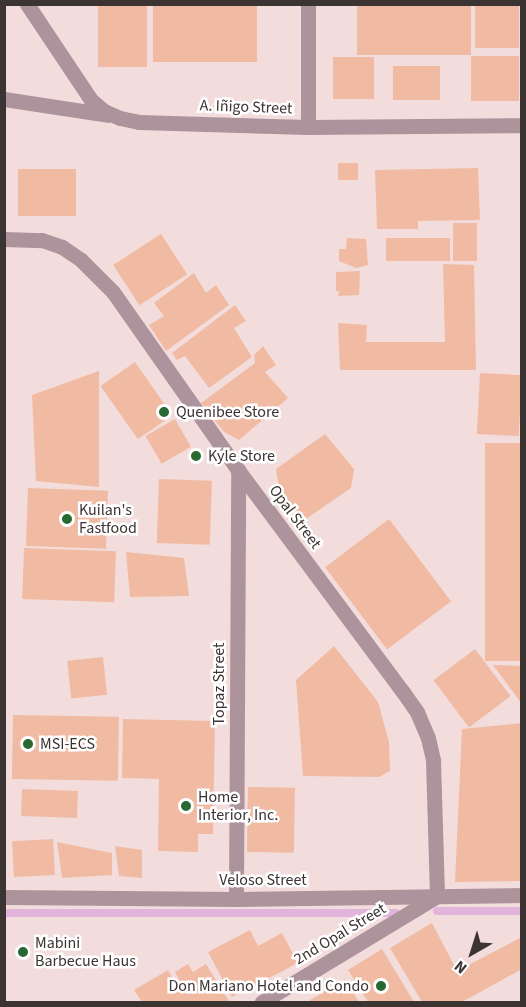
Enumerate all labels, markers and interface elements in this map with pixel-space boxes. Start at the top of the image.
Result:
street label: A. Iñigo Street [199,96,293,118]
place label: Quenibee Store [176,402,279,422]
marker: Quenibee Store [157,405,171,419]
place label: Kyle Store [208,446,275,466]
marker: Kyle Store [189,449,203,463]
street label: Opal Street [265,481,325,553]
place label: Kuilan's Fastfood [79,500,137,538]
marker: Kuilan's Fastfood [60,512,74,526]
street label: Topaz Street [209,643,229,725]
place label: MSI-ECS [40,734,95,754]
marker: MSI-ECS [21,737,35,751]
place label: Home Interior, Inc. [198,787,278,825]
marker: Home Interior, Inc. [179,799,193,813]
street label: Veloso Street [219,870,307,890]
street label: 2nd Opal Street [291,899,389,969]
north arrow [442,923,502,983]
place label: Mabini Barbecue Haus [35,933,136,971]
marker: Mabini Barbecue Haus [16,945,30,959]
text: N [450,955,472,979]
place label: Don Mariano Hotel and Condo [168,976,369,996]
marker: Don Mariano Hotel and Condo [374,979,388,993]

